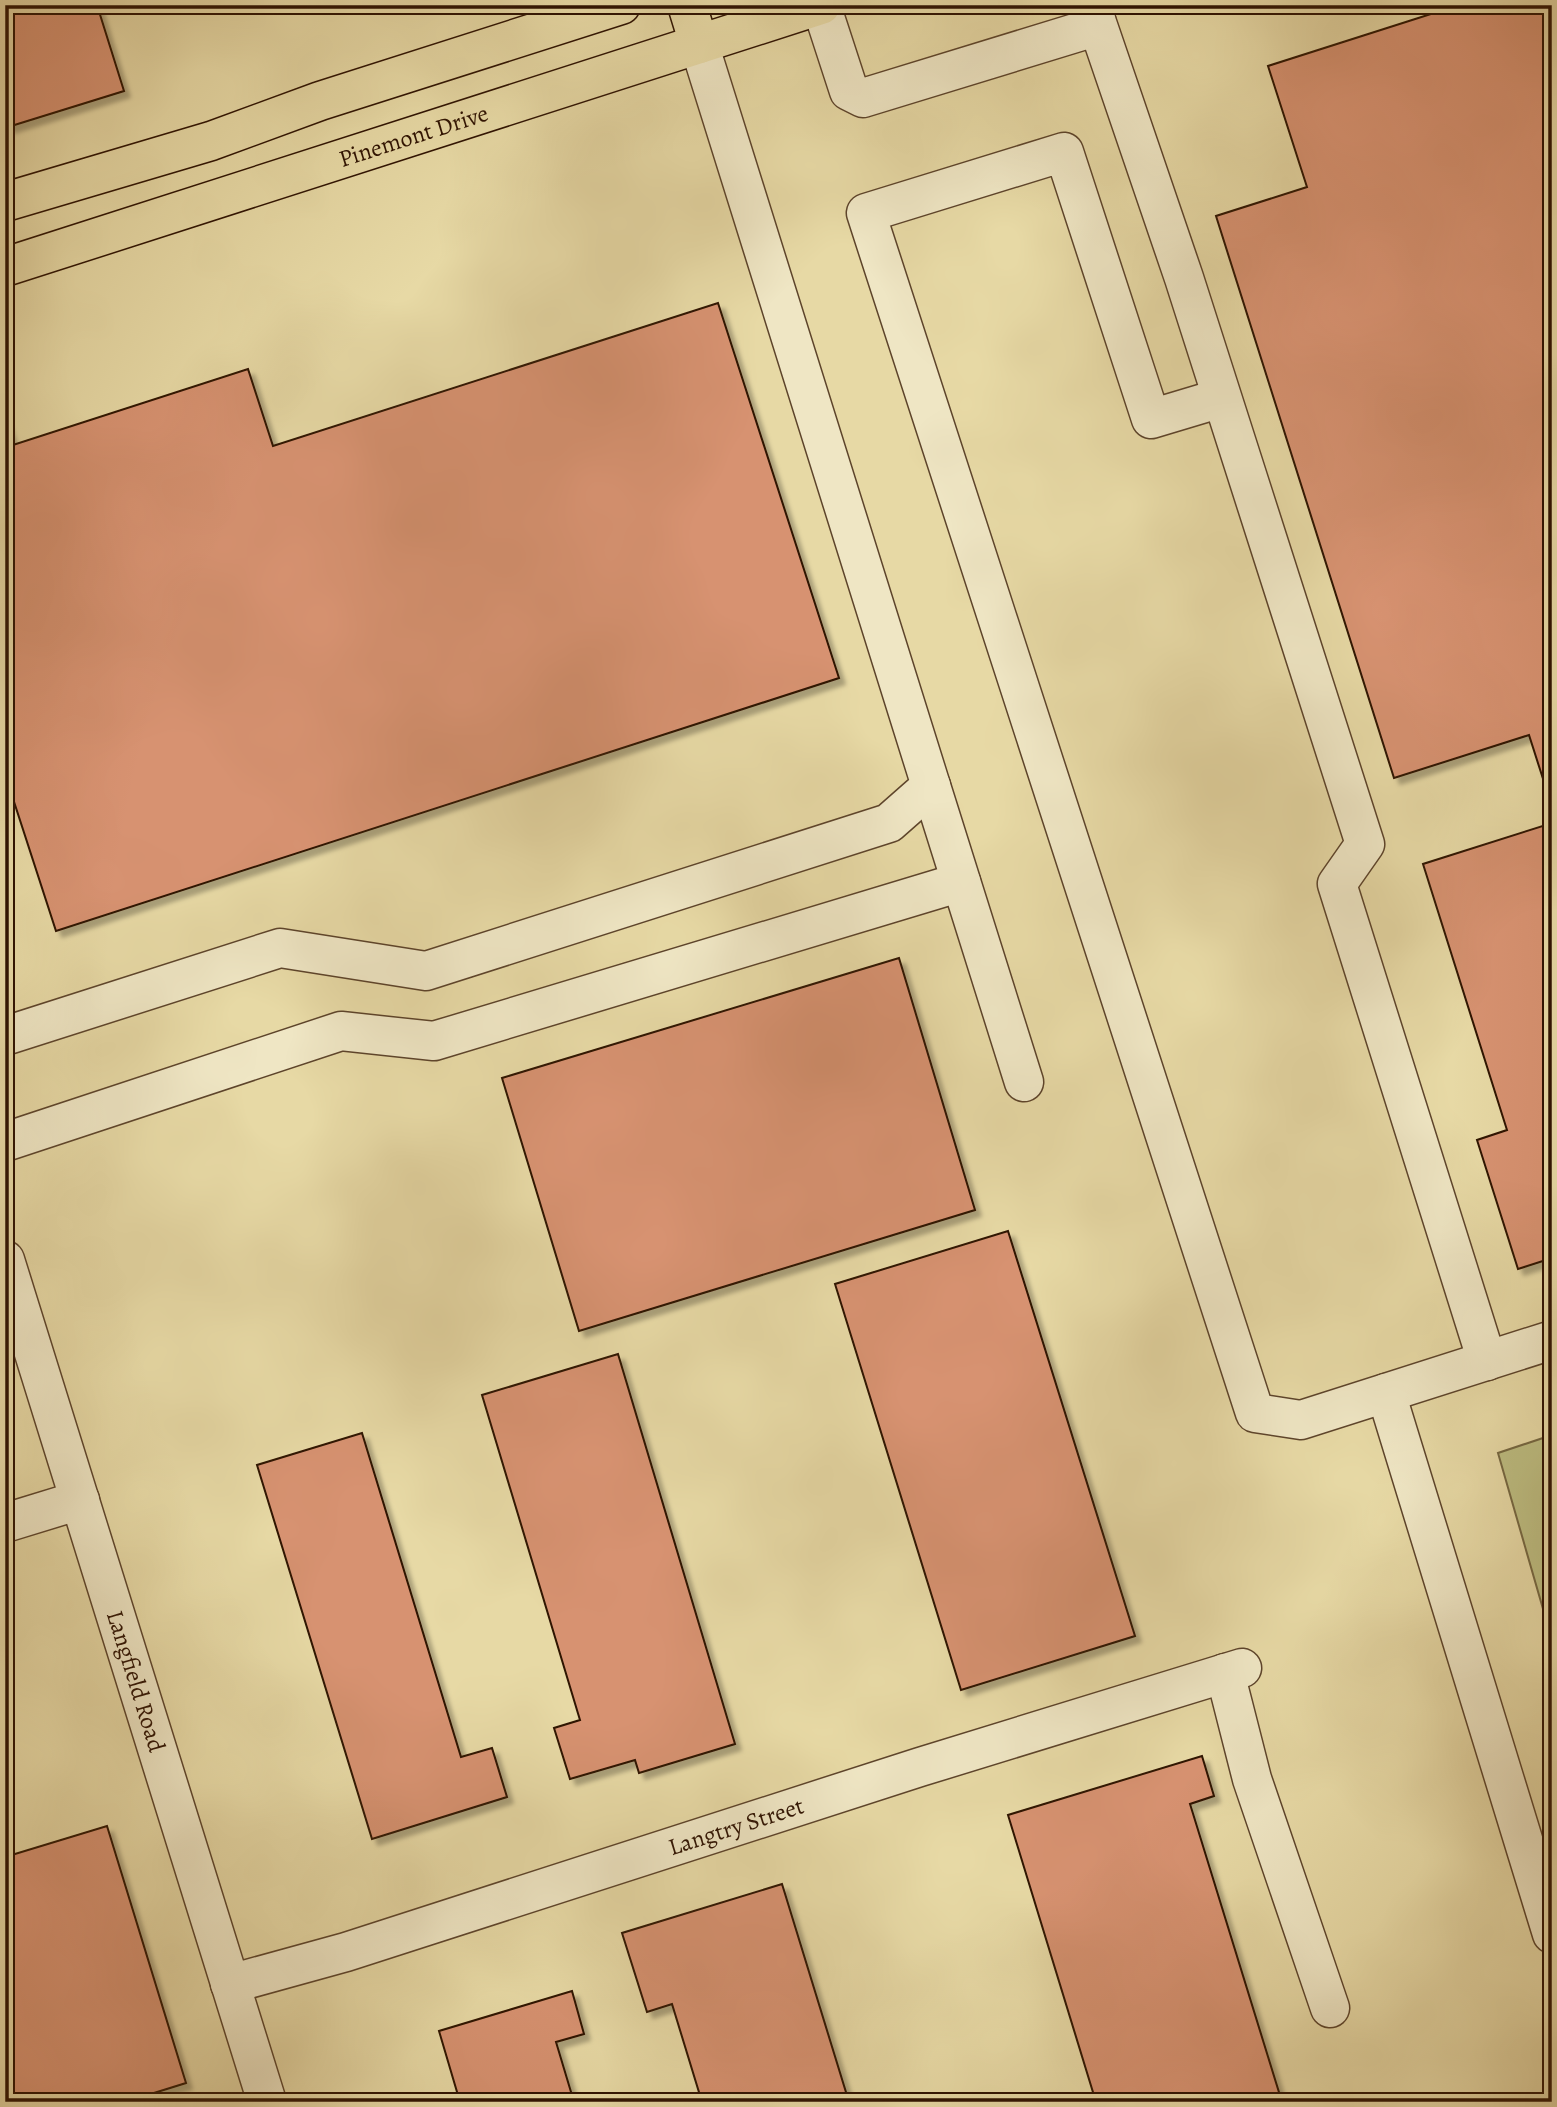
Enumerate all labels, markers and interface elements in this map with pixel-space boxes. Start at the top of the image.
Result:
street label: Pinemont Drive [335,97,492,175]
street label: Langfield Road [99,1606,173,1756]
street label: Langtry Street [664,1790,808,1863]

